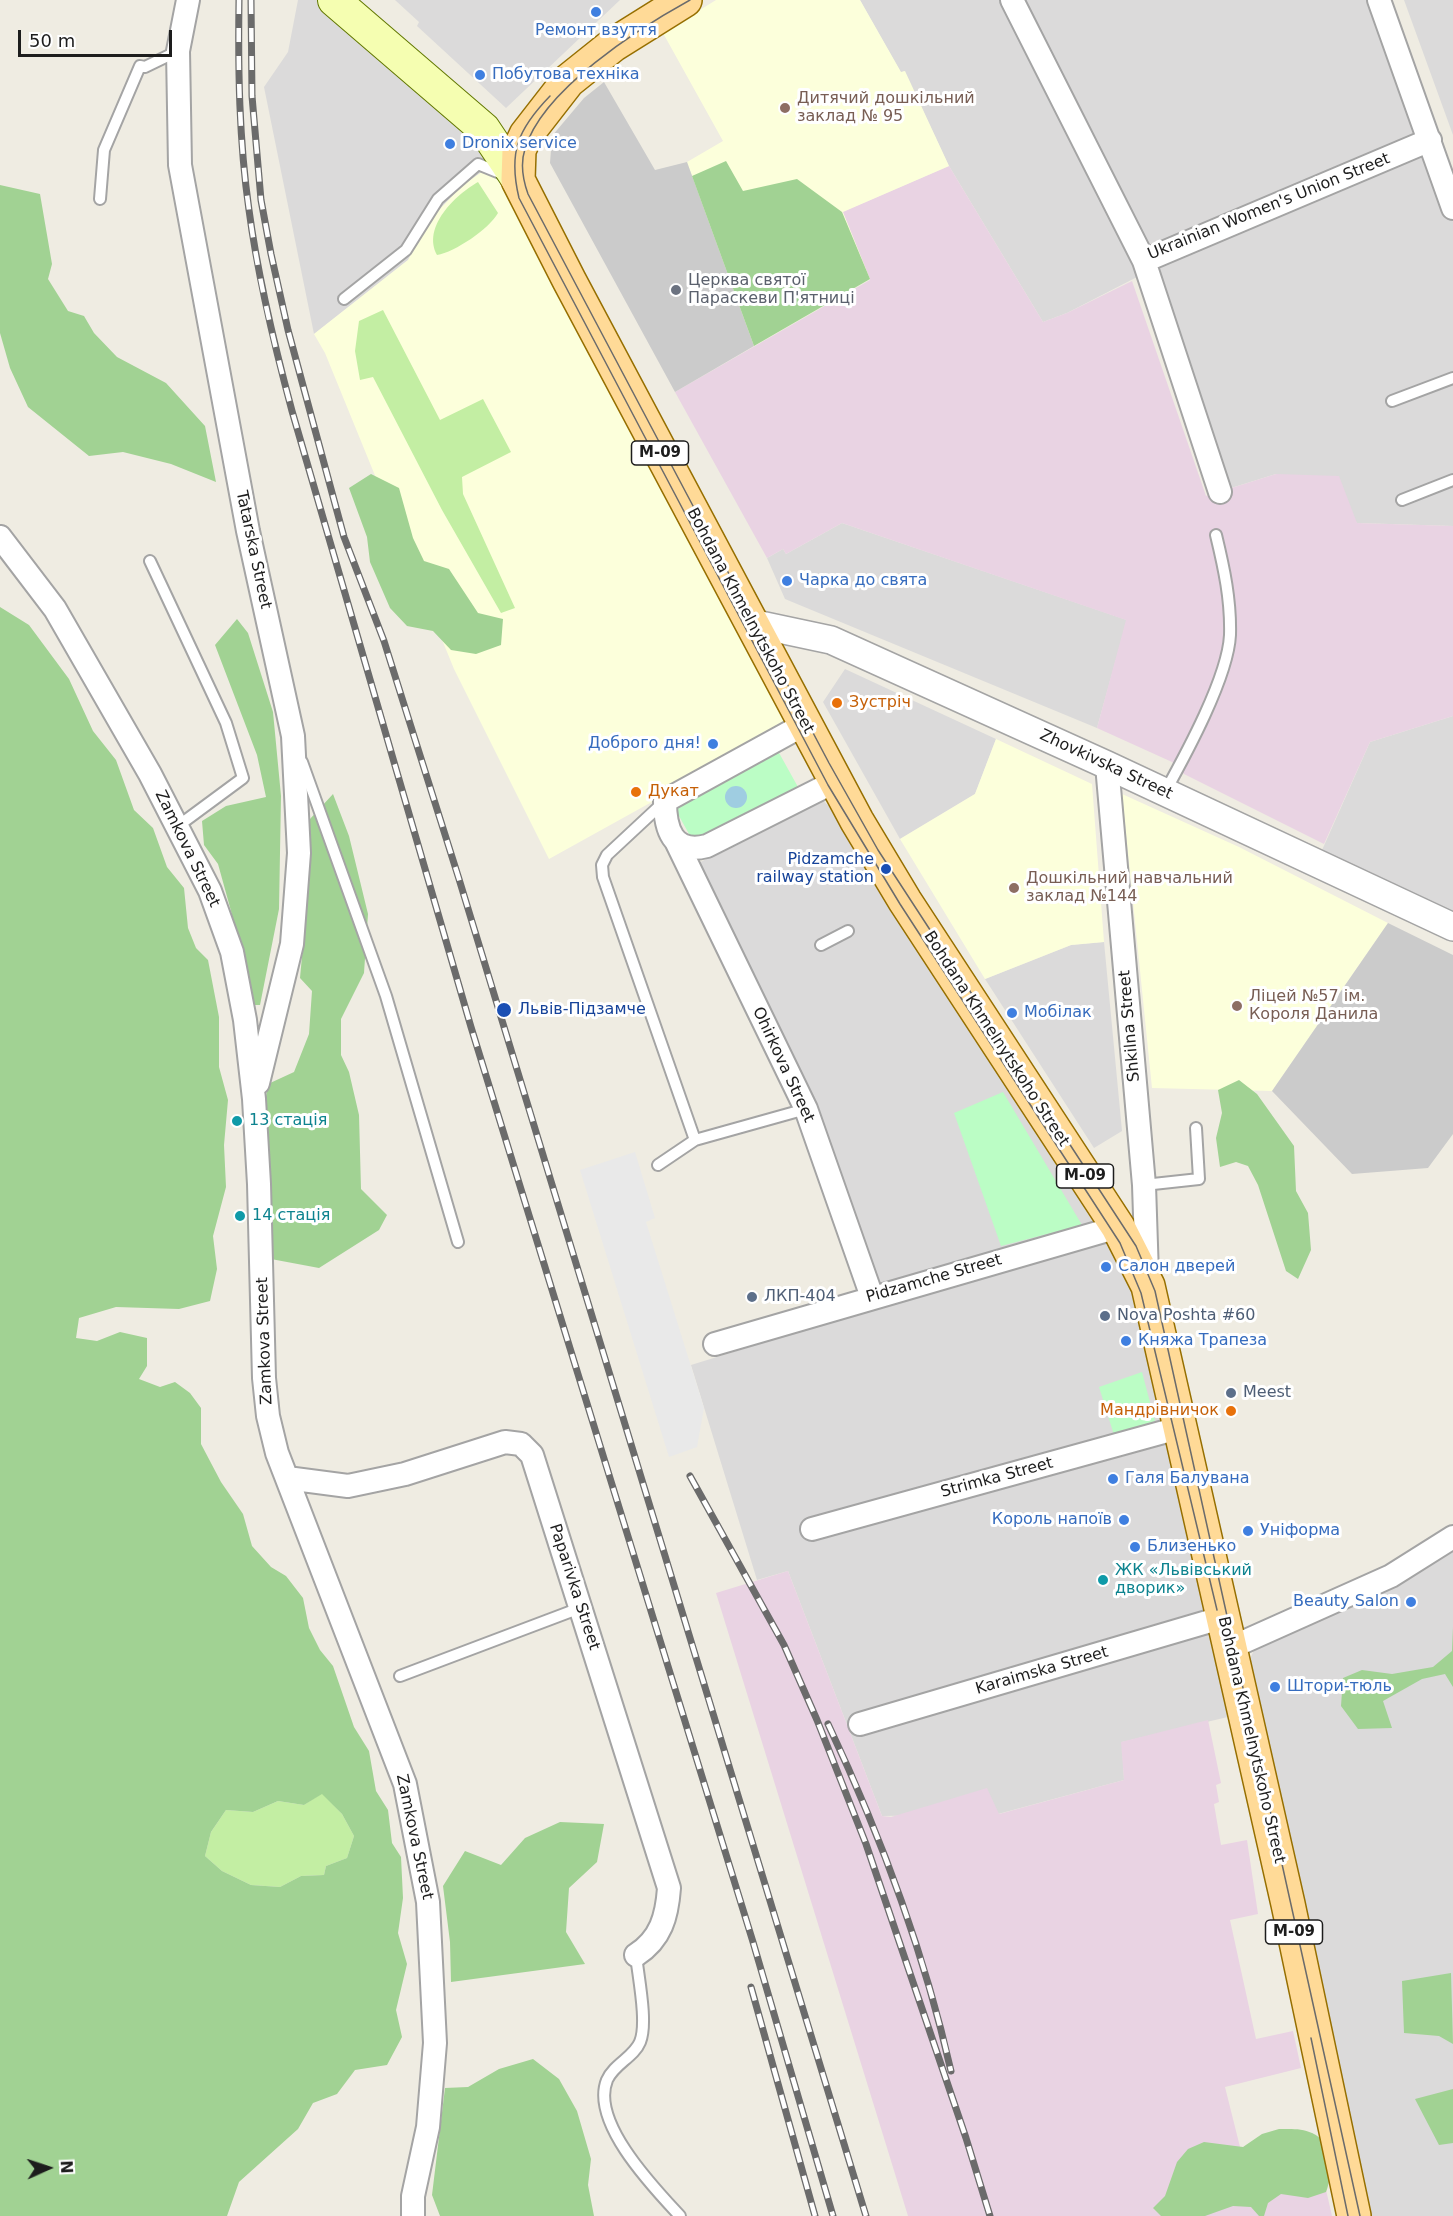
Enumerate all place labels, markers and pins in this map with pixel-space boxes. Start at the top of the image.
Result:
marker: Ремонт взуття [589,5,603,19]
place label: Ремонт взуття [535,21,657,41]
place label: Побутова техніка [492,65,640,85]
marker: Побутова техніка [473,68,487,82]
place label: Дитячий дошкільний заклад № 95 [797,89,975,127]
marker: Дитячий дошкільний заклад № 95 [778,101,792,115]
place label: Dronix service [462,134,577,154]
marker: Dronix service [443,137,457,151]
place label: Церква святої Параскеви П'ятниці [688,271,855,309]
marker: Церква святої Параскеви П'ятниці [669,283,683,297]
place label: Чарка до святa [799,571,927,591]
marker: Чарка до святa [780,574,794,588]
place label: Зустріч [849,693,911,713]
marker: Зустріч [830,696,844,710]
place label: Доброго дня! [588,734,701,754]
marker: Доброго дня! [706,737,720,751]
place label: Дукат [648,782,699,802]
marker: Дукат [629,785,643,799]
place label: Pidzamche railway station [756,850,874,888]
marker: Pidzamche railway station [879,862,893,876]
place label: Дошкільний навчальний заклад №144 [1026,869,1233,907]
marker: Дошкільний навчальний заклад №144 [1007,881,1021,895]
place label: Ліцей №57 ім. Короля Данила [1249,987,1378,1025]
marker: Ліцей №57 ім. Короля Данила [1230,999,1244,1013]
place label: Львів-Підзамче [518,1000,646,1020]
marker: Львів-Підзамче [495,1001,513,1019]
place label: Мобілак [1024,1003,1092,1023]
marker: Мобілак [1005,1006,1019,1020]
place label: 13 стація [249,1111,327,1131]
marker: 13 стація [230,1114,244,1128]
place label: 14 стація [252,1206,330,1226]
marker: 14 стація [233,1209,247,1223]
place label: Салон дверей [1118,1257,1235,1277]
marker: Салон дверей [1099,1260,1113,1274]
place label: ЛКП-404 [764,1287,836,1307]
marker: ЛКП-404 [745,1290,759,1304]
place label: Nova Poshta #60 [1117,1306,1255,1326]
marker: Nova Poshta #60 [1098,1309,1112,1323]
place label: Княжа Трапеза [1138,1331,1267,1351]
marker: Княжа Трапеза [1119,1334,1133,1348]
place label: Meest [1243,1383,1291,1403]
marker: Meest [1224,1386,1238,1400]
place label: Мандрівничок [1100,1401,1219,1421]
marker: Мандрівничок [1224,1404,1238,1418]
place label: Галя Балувана [1125,1469,1249,1489]
marker: Галя Балувана [1106,1472,1120,1486]
place label: Король напоїв [992,1510,1112,1530]
marker: Король напоїв [1117,1513,1131,1527]
place label: Уніформа [1260,1521,1340,1541]
marker: Уніформа [1241,1524,1255,1538]
place label: Близенько [1147,1537,1236,1557]
marker: Близенько [1128,1540,1142,1554]
place label: ЖК «Львівський дворик» [1115,1561,1252,1599]
marker: ЖК «Львівський дворик» [1096,1573,1110,1587]
place label: Beauty Salon [1293,1592,1399,1612]
marker: Beauty Salon [1404,1595,1418,1609]
place label: Штори-тюль [1287,1677,1392,1697]
marker: Штори-тюль [1268,1680,1282,1694]

